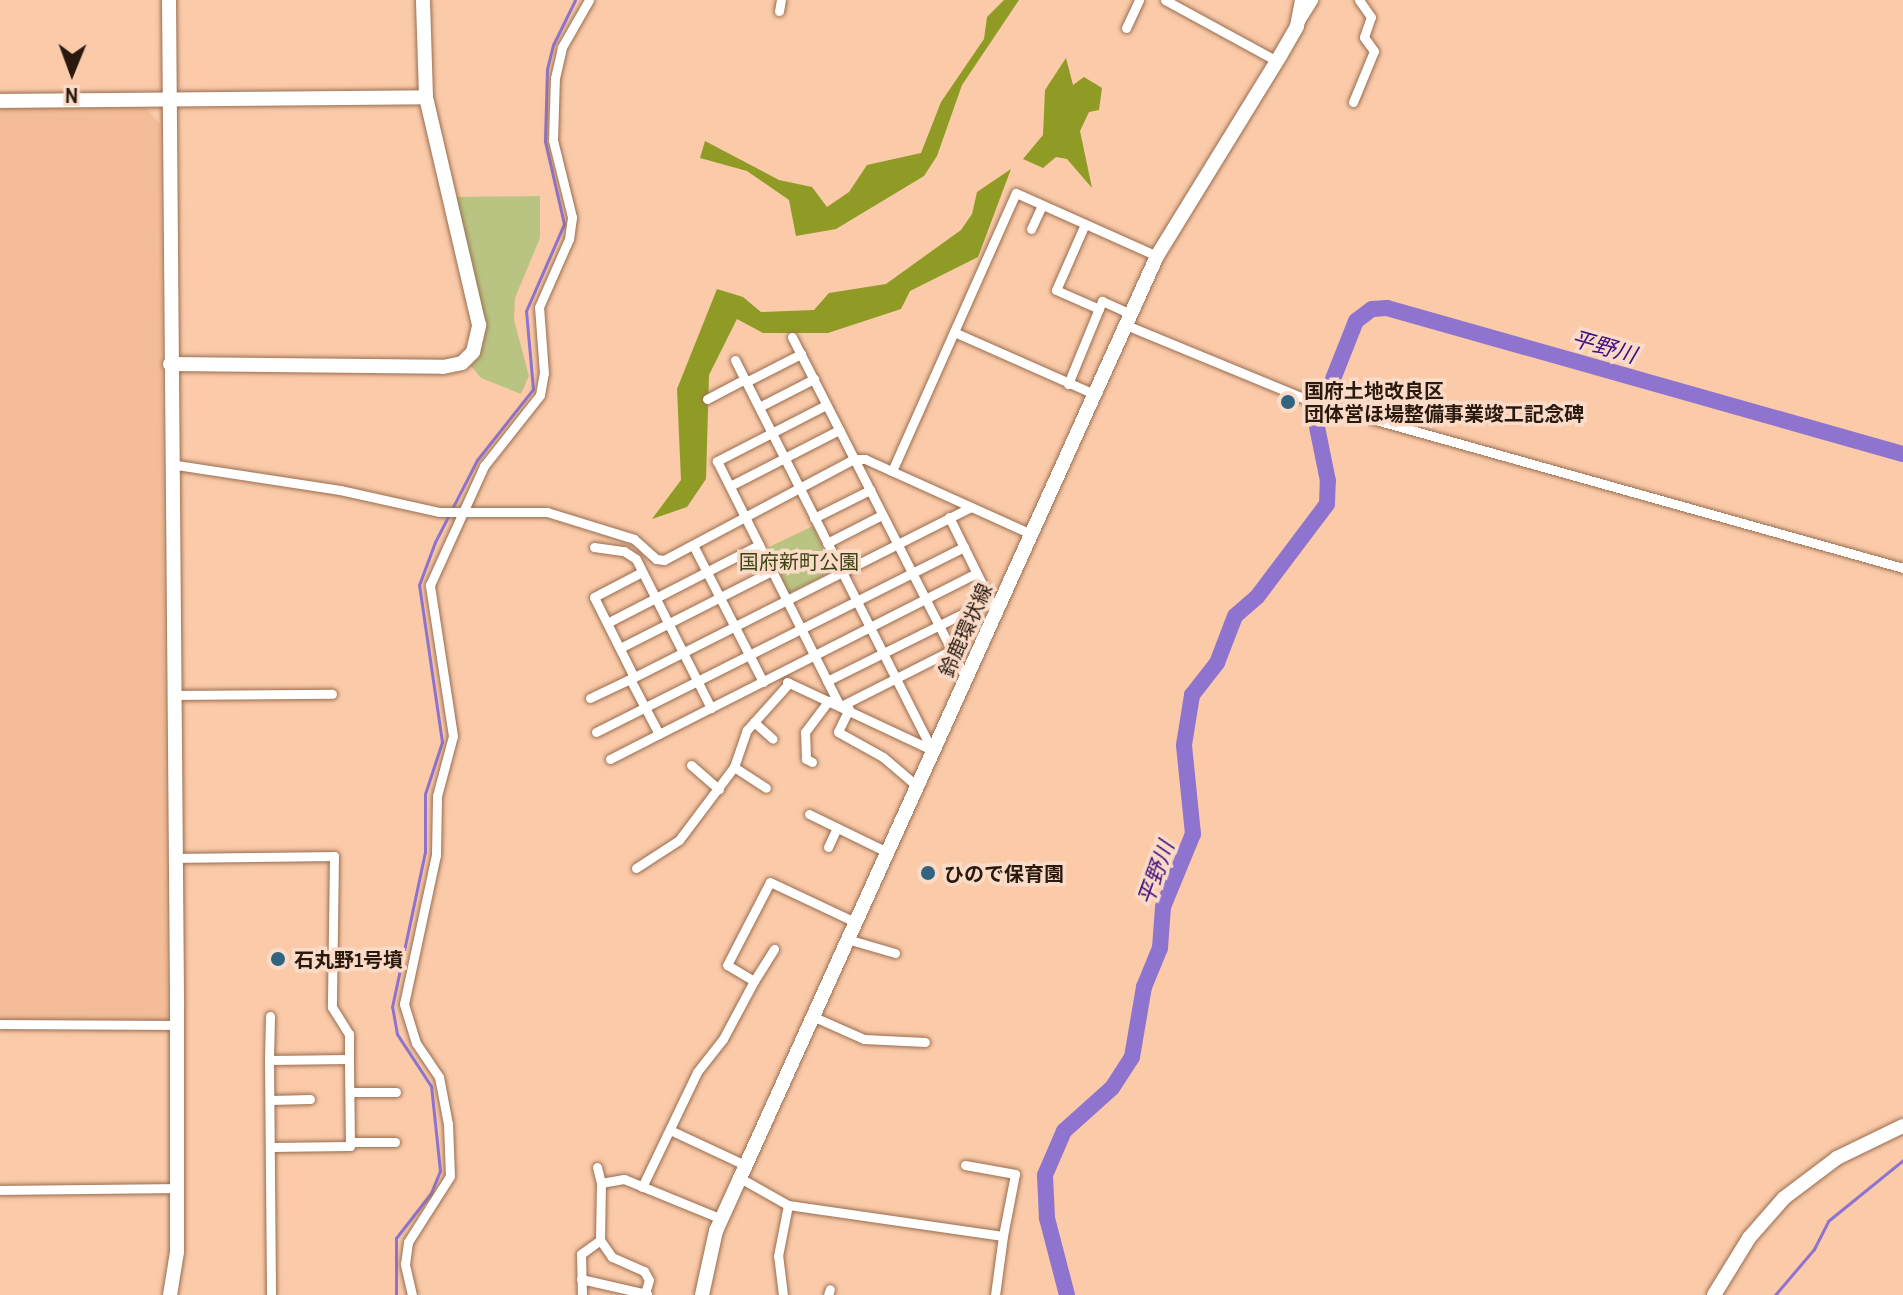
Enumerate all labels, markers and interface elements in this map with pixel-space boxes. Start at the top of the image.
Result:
north arrow [32,32,112,112]
text: N [65,81,78,111]
water label: 平野川 [1569,325,1639,369]
place label: 国府土地改良区 団体営ほ場整備事業竣工記念碑 [1304,378,1584,425]
marker: 国府土地改良区 団体営ほ場整備事業竣工記念碑 [1279,393,1297,411]
park label: 国府新町公園 [739,549,859,573]
street label: 鈴鹿環状線 [934,579,996,681]
water label: 平野川 [1132,837,1180,909]
place label: ひので保育園 [944,861,1064,885]
marker: ひので保育園 [919,864,937,882]
place label: 石丸野1号墳 [294,947,403,971]
marker: 石丸野1号墳 [269,950,287,968]

